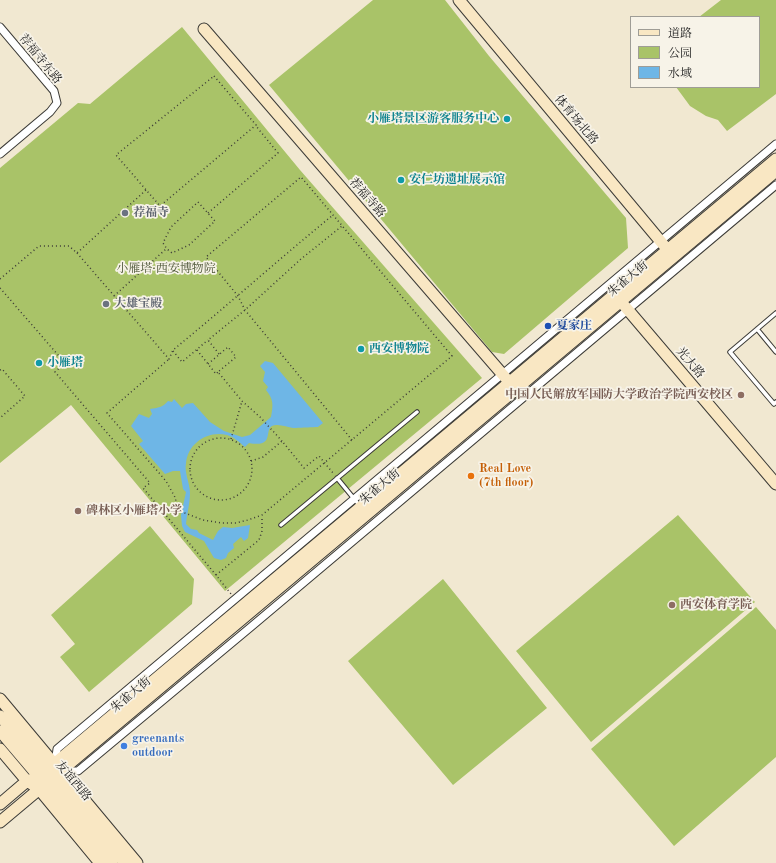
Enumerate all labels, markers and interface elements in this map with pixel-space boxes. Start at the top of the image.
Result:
legend [630,16,760,88]
text: 道路 [668,28,692,40]
street label: 荐福寺东路 [16,31,64,87]
text: 公园 [668,48,692,60]
text: 水域 [668,68,692,80]
street label: 体育场北路 [551,92,601,148]
place label: 小雁塔景区游客服务中心 [367,112,499,126]
marker: 小雁塔景区游客服务中心 [502,114,512,124]
place label: 安仁坊遗址展示馆 [409,173,505,187]
street label: 荐福寺路 [346,175,388,221]
marker: 安仁坊遗址展示馆 [396,175,406,185]
place label: 荐福寺 [133,206,169,220]
marker: 荐福寺 [120,208,130,218]
street label: 朱雀大街 [605,258,651,300]
park label: 小雁塔·西安博物院 [116,262,216,276]
place label: 大雄宝殿 [114,297,162,311]
marker: 大雄宝殿 [101,299,111,309]
place label: 夏家庄 [556,319,592,333]
marker: 夏家庄 [543,321,553,331]
place label: 西安博物院 [369,342,429,356]
marker: 西安博物院 [356,344,366,354]
street label: 光大路 [673,345,707,381]
place label: 小雁塔 [47,356,83,370]
marker: 小雁塔 [34,358,44,368]
place label: 中国人民解放军国防大学政治学院西安校区 [505,388,733,402]
marker: 中国人民解放军国防大学政治学院西安校区 [736,390,746,400]
place label: Real Love (7th floor) [479,462,533,490]
street label: 朱雀大街 [357,466,403,508]
marker: Real Love (7th floor) [466,471,476,481]
place label: 碑林区小雁塔小学 [86,504,182,518]
marker: 碑林区小雁塔小学 [73,506,83,516]
place label: 西安体育学院 [680,598,752,612]
marker: 西安体育学院 [667,600,677,610]
street label: 朱雀大街 [108,674,154,716]
place label: greenants outdoor [132,732,184,760]
marker: greenants outdoor [119,741,129,751]
street label: 友谊西路 [52,758,94,804]

